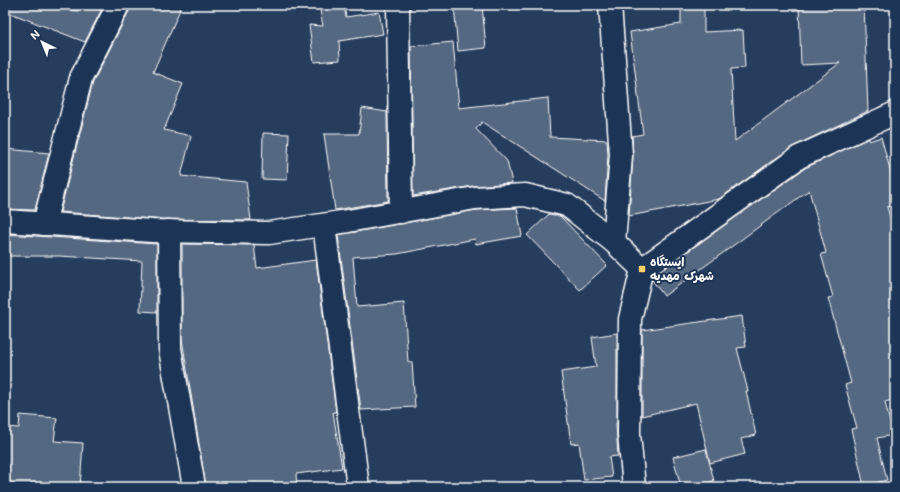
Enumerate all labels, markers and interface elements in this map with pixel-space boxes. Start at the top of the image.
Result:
north arrow [22,22,62,62]
text: N [27,26,43,43]
place label: ایستگاه شهرک مهدیه [650,253,714,283]
marker: ایستگاه شهرک مهدیه [637,264,647,274]

